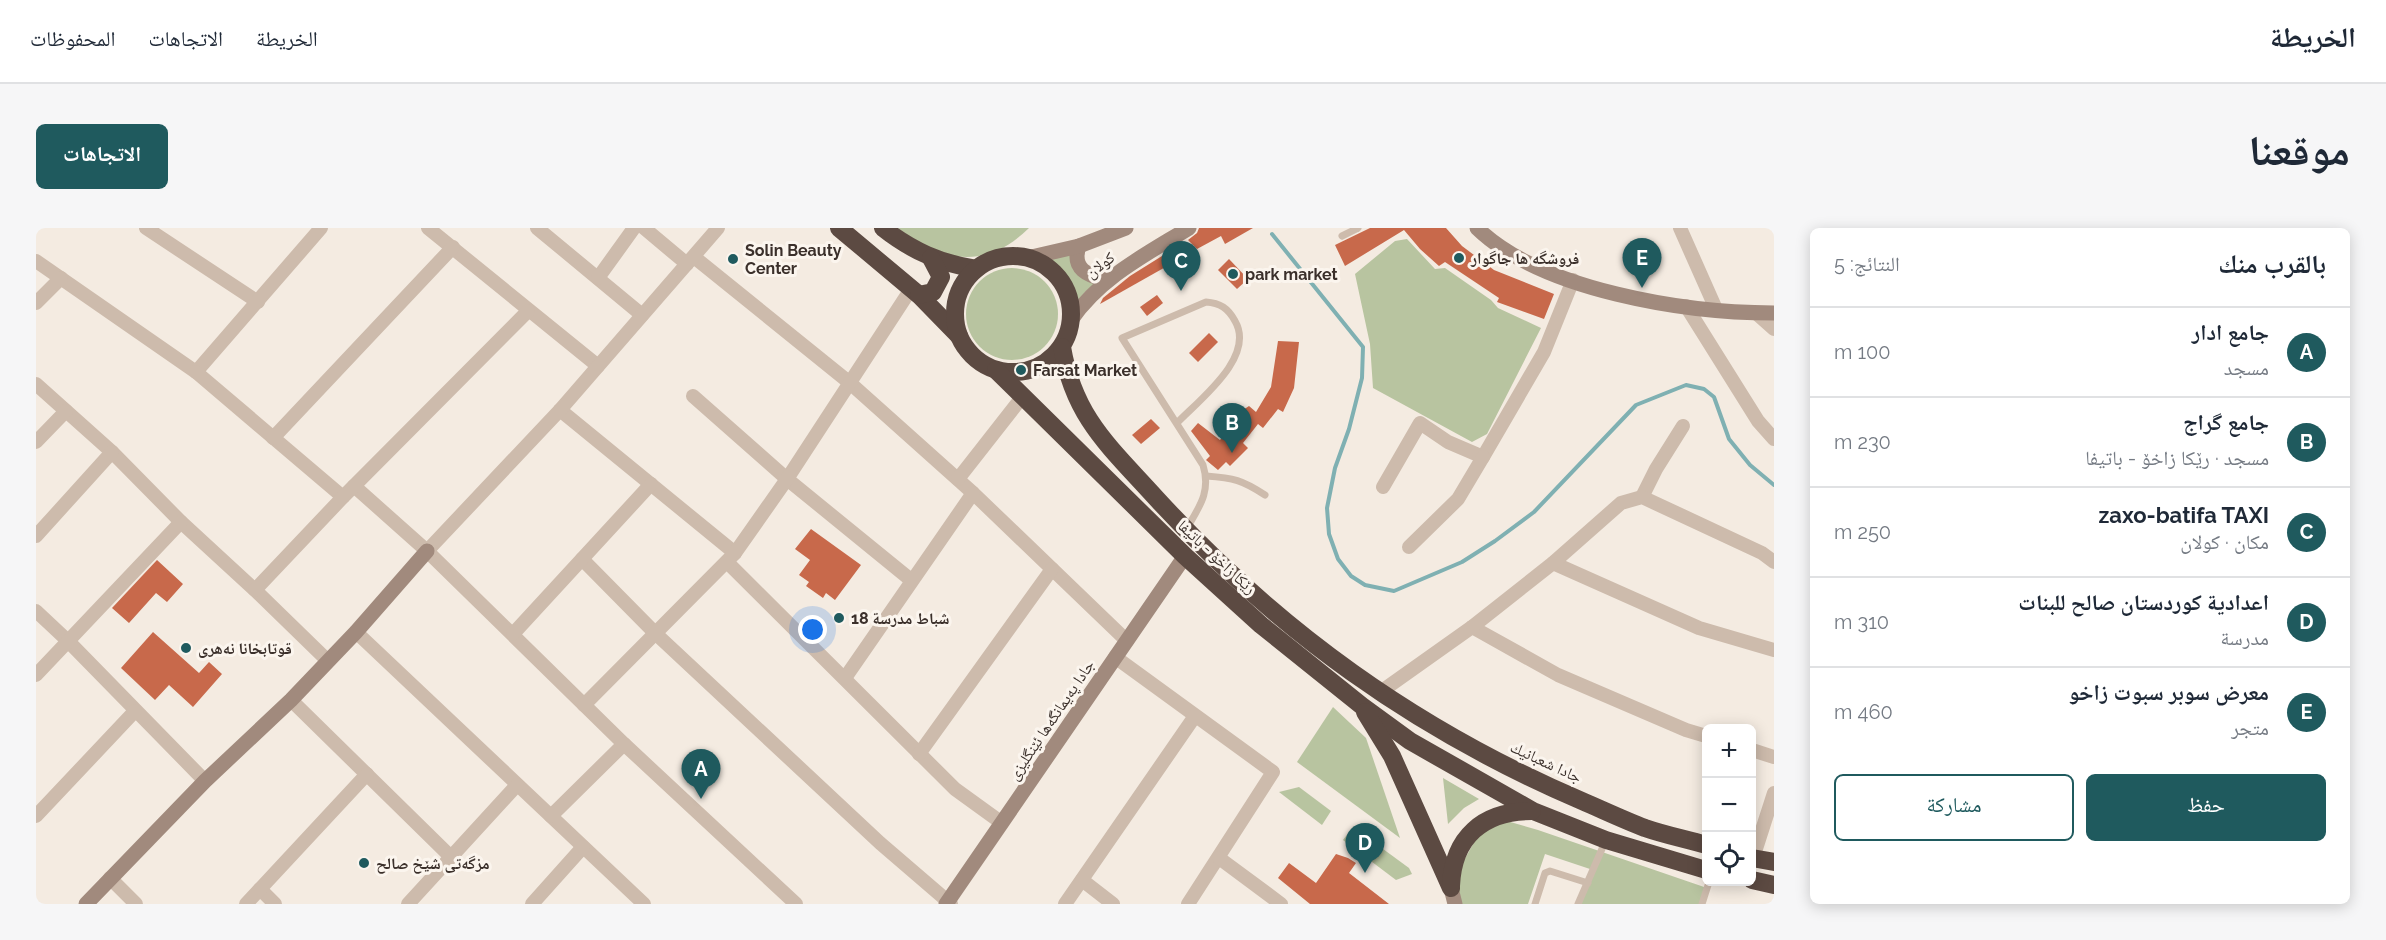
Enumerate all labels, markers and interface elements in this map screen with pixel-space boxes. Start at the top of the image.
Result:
text: الخريطة [2270,21,2356,54]
text: المحفوظات [30,26,115,51]
text: الاتجاهات [148,26,223,51]
text: الخريطة [256,26,318,51]
button: الاتجاهات [36,124,168,189]
text: موقعنا [2249,126,2350,175]
pin: E [1622,238,1662,288]
place label: Solin Beauty Center [745,241,842,278]
pin: C [1162,242,1200,291]
street label: كولان [1082,248,1119,283]
place label: فروشگه ها جاگوار [1470,249,1579,268]
text: بالقرب منك [2218,249,2326,279]
marker: فروشگه ها جاگوار [1452,251,1466,265]
marker: Solin Beauty Center [726,252,740,266]
text: النتائج: 5 [1834,252,1900,276]
place label: park market [1245,265,1338,284]
marker: park market [1226,267,1240,281]
text: جامع ادار [2192,319,2269,345]
text: 100 m [1834,340,1891,364]
text: A [2300,340,2313,364]
text: مسجد [2224,356,2269,380]
place label: Farsat Market [1033,361,1137,380]
marker: Farsat Market [1014,363,1028,377]
pin: B [1212,404,1252,453]
text: جامع گراج [2183,409,2269,435]
text: 230 m [1834,430,1891,454]
text: B [2300,430,2313,454]
text: مسجد · رێکا زاخۆ - باتیفا [2085,446,2269,470]
text: zaxo-batifa TAXI [2099,502,2269,528]
street label: رێکا زاخۆ - باتیفا [1174,516,1260,598]
text: 250 m [1834,520,1891,544]
text: C [2300,520,2313,544]
text: مكان · كولان [2180,530,2269,554]
text: اعدادية كوردستان صالح للبنات [2018,589,2269,615]
place label: 18 شباط مدرسة [851,609,949,628]
text: 310 m [1834,610,1889,634]
text: D [2299,610,2314,634]
marker: 18 شباط مدرسة [832,611,846,625]
your location [798,615,827,644]
text: مدرسة [2220,626,2269,650]
place label: قوتابخانا نەهری [198,639,292,658]
marker: قوتابخانا نەهری [179,641,193,655]
street label: جادا په‌يمانگه‌ها ئێنگليزى [1004,656,1099,784]
text: معرض سوبر سبوت زاخو [2069,679,2269,705]
text: 460 m [1834,700,1893,724]
text: E [2300,700,2313,724]
text: متجر [2231,716,2269,740]
map controls [1702,724,1756,886]
button: + [1702,724,1756,778]
street label: جادا شعبانيك [1507,737,1585,787]
pin: A [682,750,720,799]
button: مشاركة [1834,774,2074,841]
button: حفظ [2086,774,2326,841]
button: − [1702,778,1756,832]
pin: D [1346,824,1384,873]
button: locate [1702,832,1756,886]
place label: مزگەتی شێخ صالح [376,854,490,874]
marker: مزگەتی شێخ صالح [357,856,371,870]

